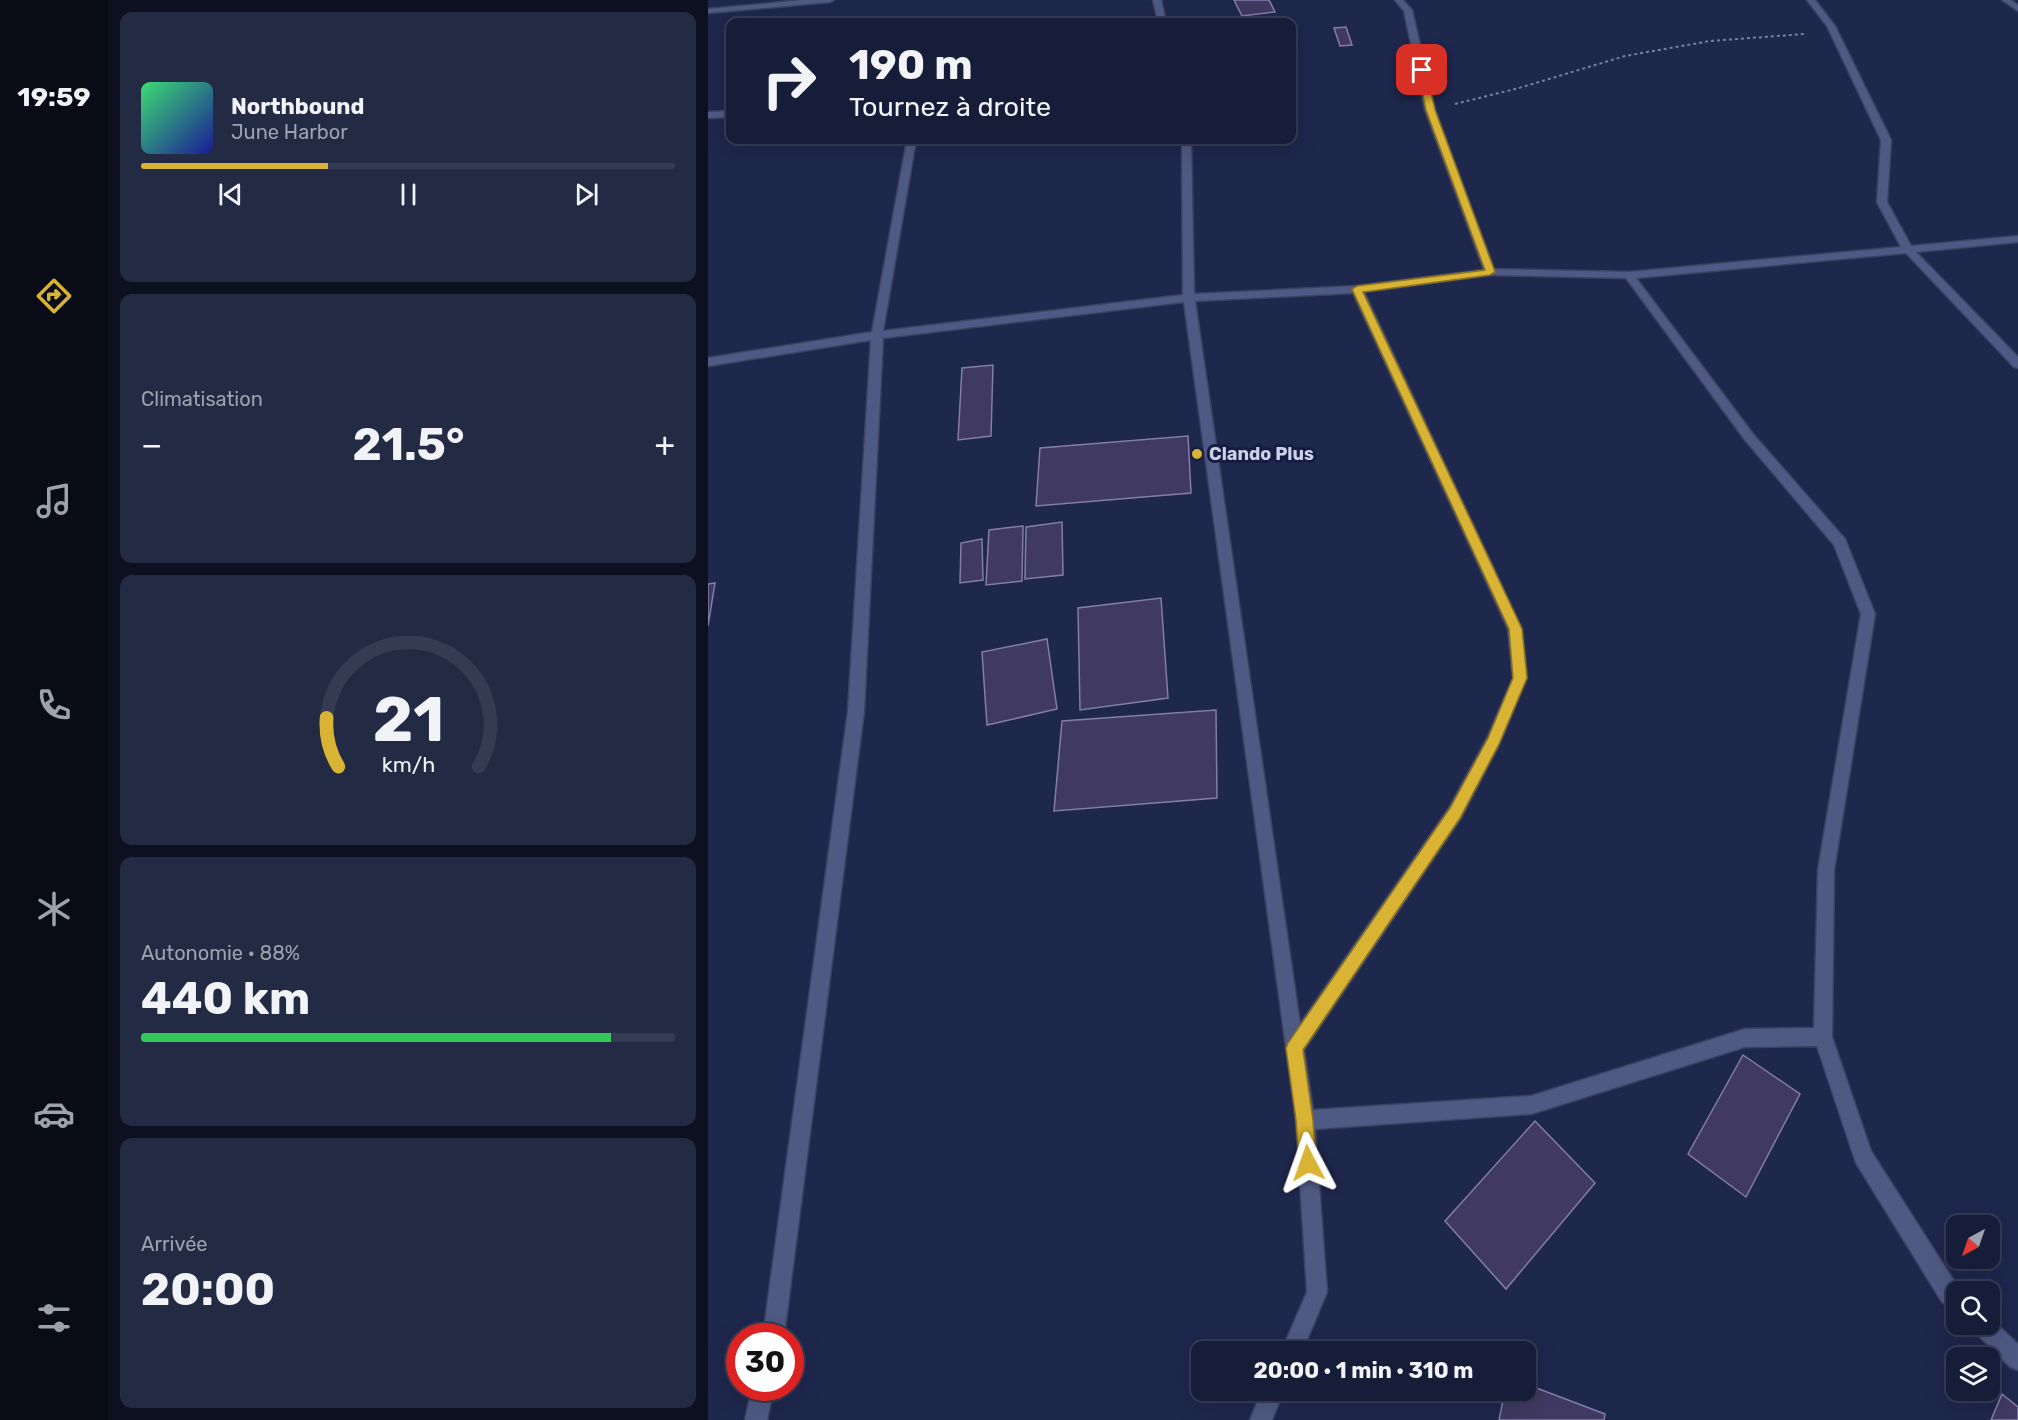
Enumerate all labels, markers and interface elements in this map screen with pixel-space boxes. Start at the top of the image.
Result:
text: 190 m [849,40,973,90]
icon: right [750,42,828,120]
pin [1396,44,1447,95]
icon: arrive [1405,53,1438,86]
text: 19:59 [17,81,91,113]
text: Tournez à droite [849,91,1051,123]
text: Northbound [231,93,364,120]
text: June Harbor [231,120,348,144]
icon: previous [214,178,247,211]
icon: pause [392,178,425,211]
icon: next [570,178,603,211]
icon: directions [33,275,75,317]
text: Climatisation [141,387,263,411]
text: 21.5° [352,418,464,471]
text: − [141,425,162,464]
text: + [654,425,675,464]
place label: Clando Plus [1209,443,1314,465]
marker: Clando Plus [1190,447,1204,461]
icon: music [33,480,75,522]
text: 21 [372,683,444,757]
icon: phone [33,684,75,726]
text: km/h [381,752,435,777]
icon: climate [33,888,75,930]
text: Autonomie · 88% [141,941,300,965]
text: 440 km [141,972,310,1025]
icon: car [33,1093,75,1135]
position arrow [1276,1131,1340,1195]
north arrow [1946,1215,2000,1269]
map controls [1946,1215,2000,1401]
text: Arrivée [141,1232,208,1256]
text: 20:00 [141,1263,275,1316]
button: search [1946,1281,2000,1335]
icon: filters [33,1297,75,1339]
speed limit sign: 30 [726,1323,804,1401]
button: layers [1946,1347,2000,1401]
text: 20:00 · 1 min · 310 m [1253,1357,1474,1384]

